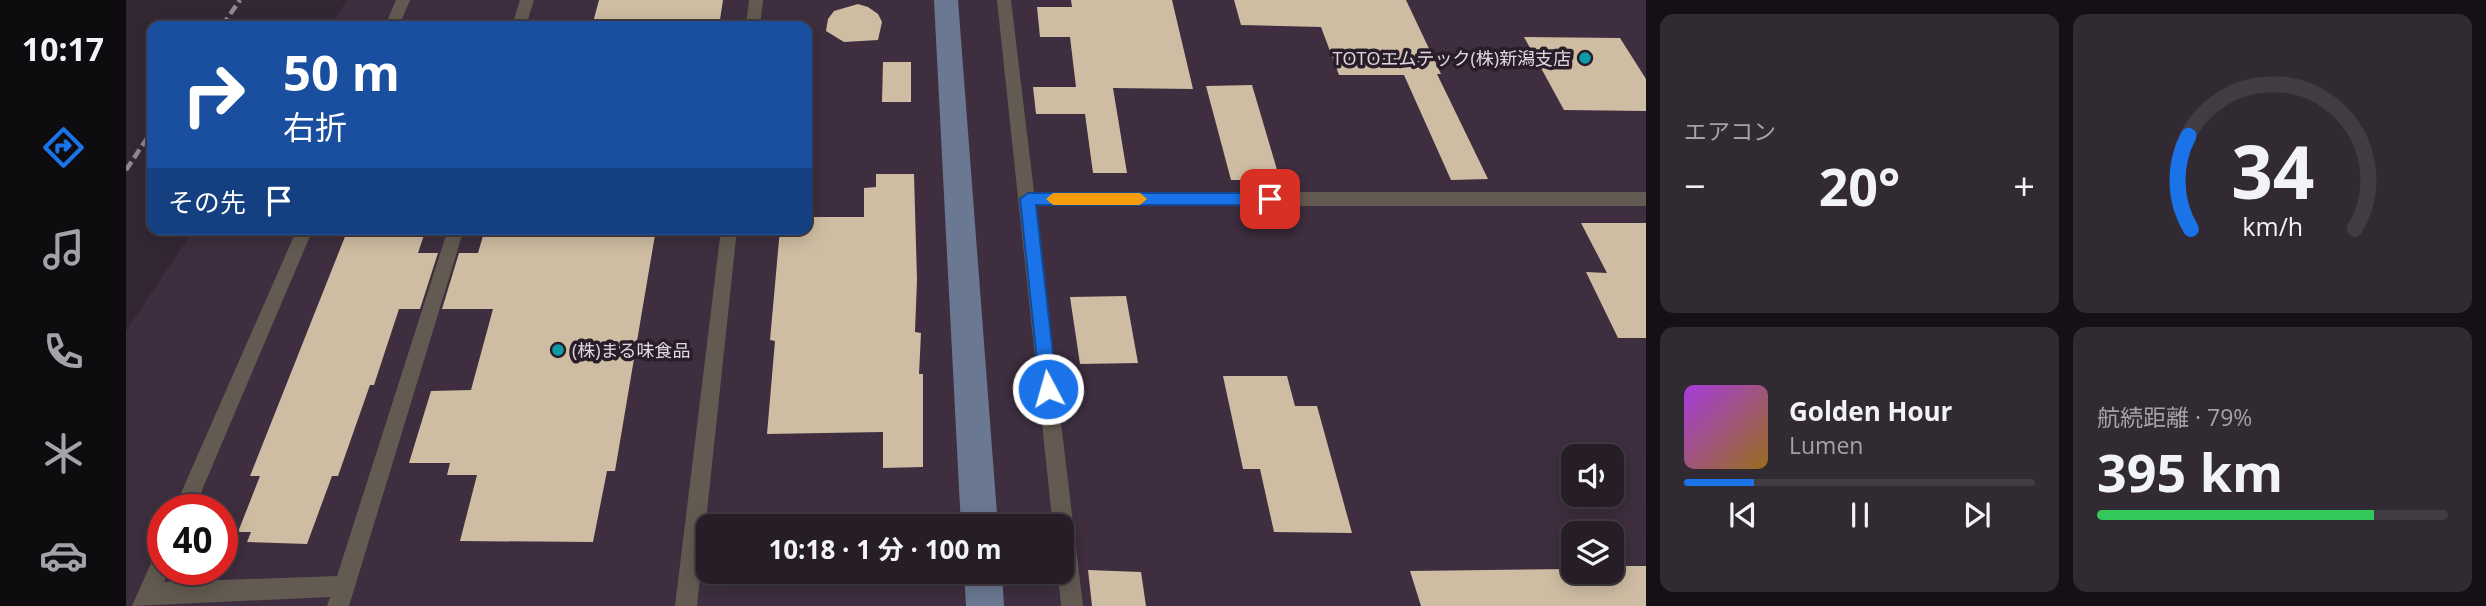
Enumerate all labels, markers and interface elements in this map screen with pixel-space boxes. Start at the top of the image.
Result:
text: 10:17 [22,27,104,70]
text: 50 m [283,39,400,105]
place label: TOTOエムテック(株)新潟支店 [1333,46,1571,70]
icon: right [168,49,259,140]
marker: TOTOエムテック(株)新潟支店 [1577,50,1593,66]
text: 右折 [283,105,347,148]
text: エアコン [1684,115,1776,147]
text: 34 [2231,122,2314,221]
icon: directions [39,123,88,172]
text: 20° [1819,150,1900,221]
text: − [1684,159,1706,211]
text: + [2013,159,2035,211]
pin [1240,169,1300,229]
icon: arrive [1251,180,1289,218]
icon: arrive [260,182,298,220]
text: その先 [168,184,246,220]
text: km/h [2242,209,2303,243]
icon: music [39,225,88,274]
icon: phone [39,327,88,376]
place label: (株)まる味食品 [572,338,691,362]
marker: (株)まる味食品 [550,342,566,358]
position arrow [1011,352,1085,426]
text: Golden Hour [1789,393,1952,429]
text: 航続距離 · 79% [2097,401,2252,433]
icon: climate [39,429,88,478]
text: Lumen [1789,429,1863,461]
text: 395 km [2097,436,2283,507]
map controls [1561,444,1624,584]
button: sound [1561,444,1624,507]
speed limit sign: 40 [147,494,238,585]
icon: previous [1724,496,1762,534]
icon: pause [1841,496,1879,534]
icon: next [1958,496,1996,534]
button: layers [1561,521,1624,584]
icon: car [39,531,88,580]
text: 10:18 · 1 分 · 100 m [768,531,1002,567]

